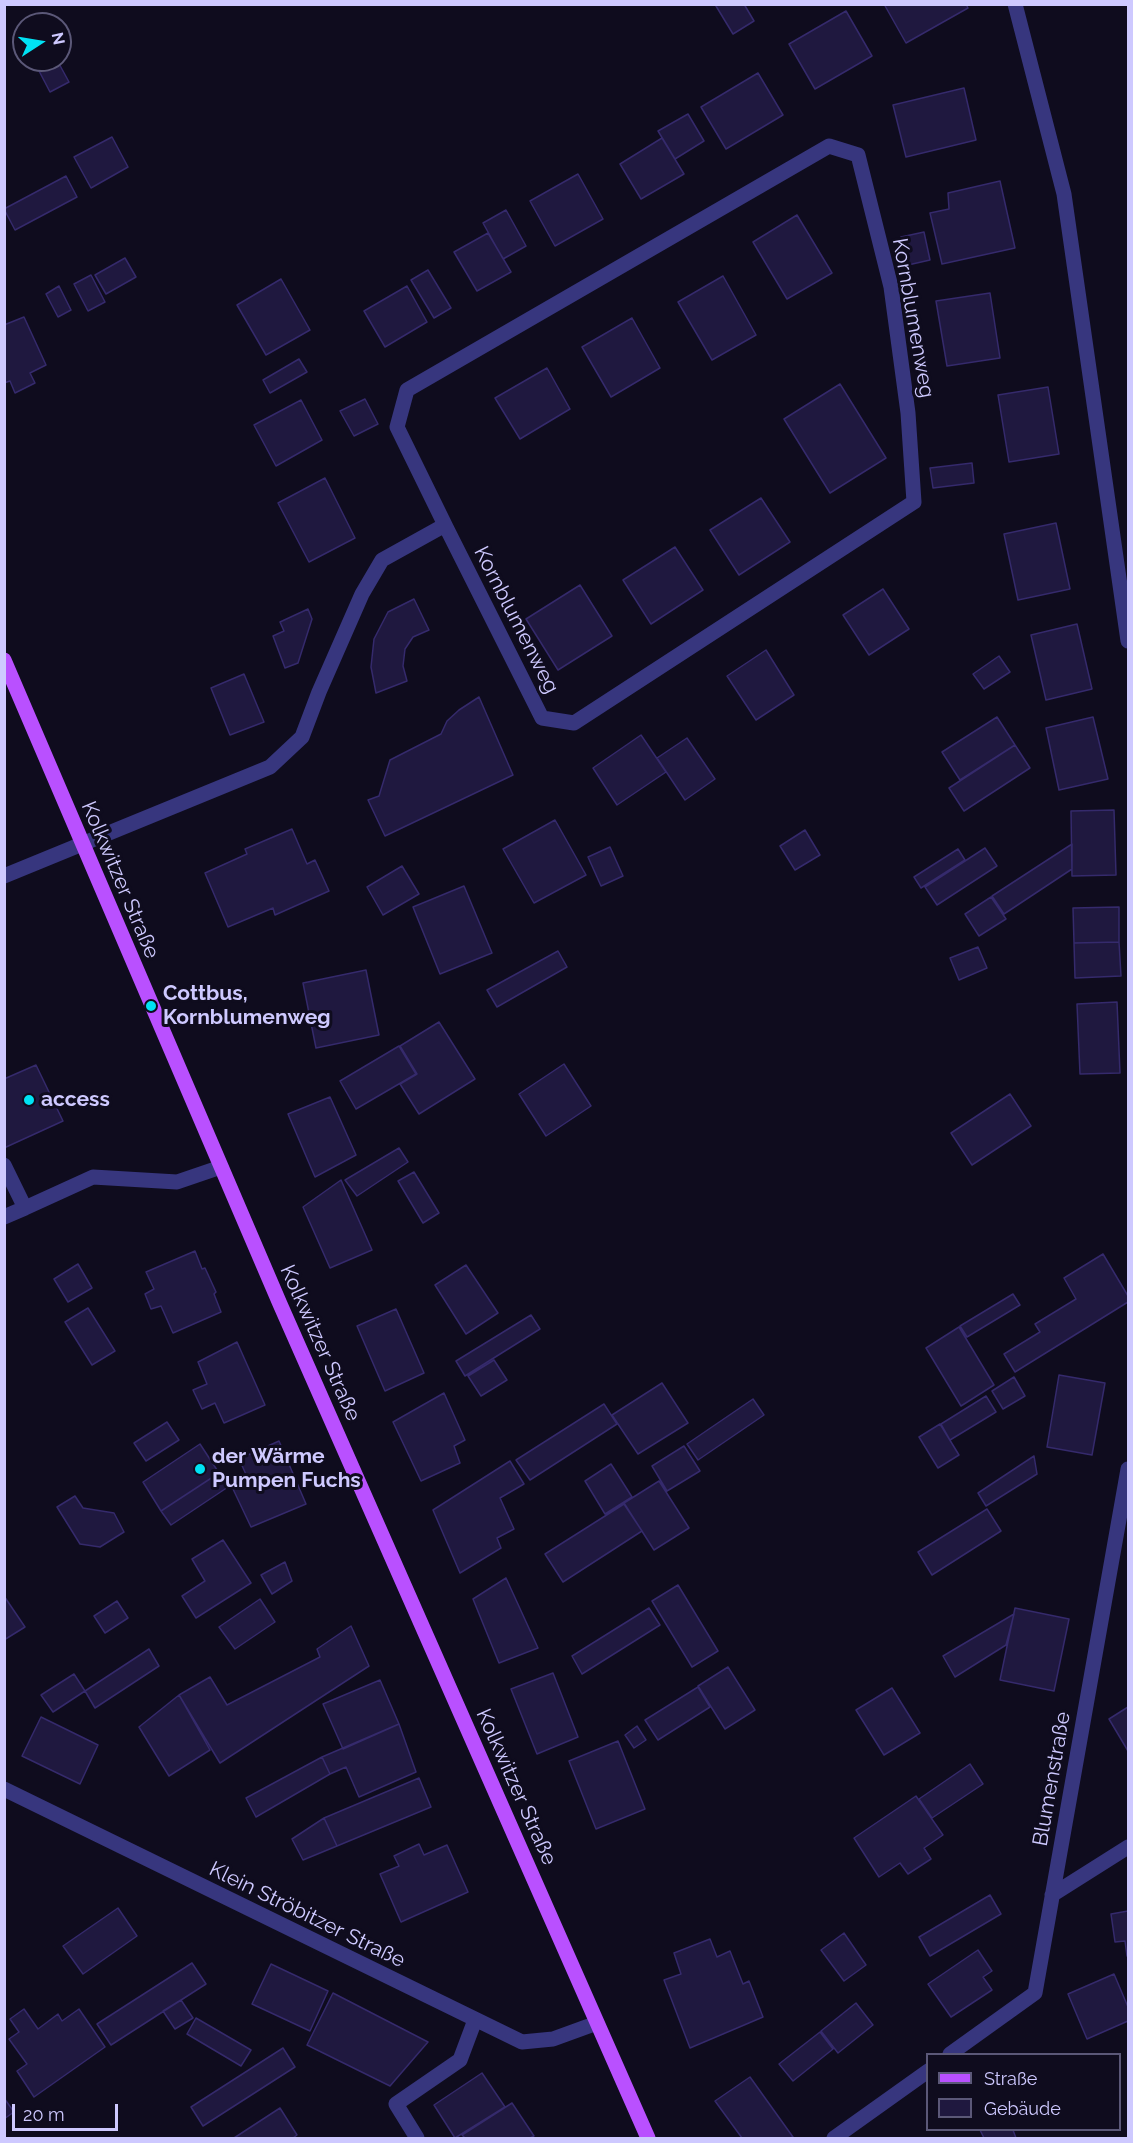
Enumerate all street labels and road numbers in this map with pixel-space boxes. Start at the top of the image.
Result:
street label: Kornblumenweg [887,236,939,400]
street label: Kornblumenweg [468,542,564,698]
street label: Kolkwitzer Straße [76,798,164,962]
street label: Kolkwitzer Straße [274,1261,366,1425]
street label: Kolkwitzer Straße [470,1705,562,1869]
street label: Blumenstraße [1028,1710,1076,1848]
street label: Klein Ströbitzer Straße [205,1857,409,1973]

